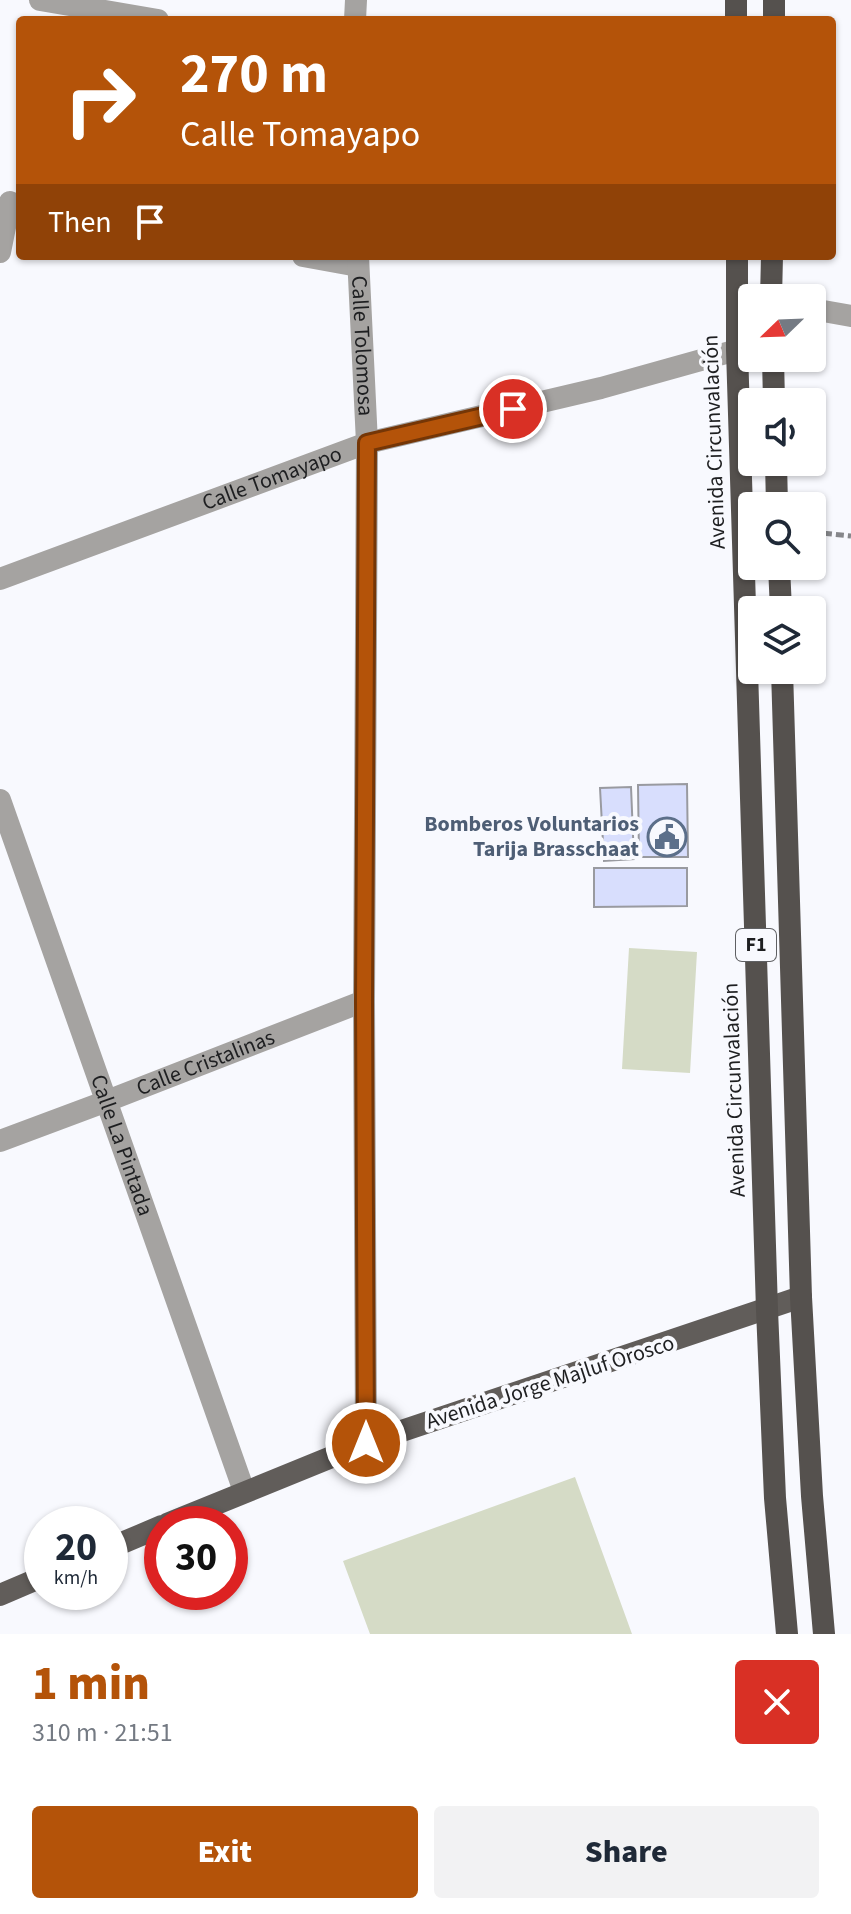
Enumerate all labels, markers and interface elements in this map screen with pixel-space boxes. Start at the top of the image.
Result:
text: 270 m [180,35,328,114]
icon: right [48,48,152,152]
text: Calle Tomayapo [180,109,420,160]
icon: arrive [128,200,172,244]
text: Then [48,201,112,244]
street label: Calle Tolomosa [343,275,382,417]
north arrow [738,284,826,372]
map controls [738,284,826,684]
street label: Avenida Circunvalación [694,334,734,550]
pin [479,375,547,443]
icon: arrive [491,387,535,431]
button: sound [738,388,826,476]
street label: Calle Tomayapo [197,438,346,519]
button: search [738,492,826,580]
button: layers [738,596,826,684]
place label: Bomberos Voluntarios Tarija Brasschaat [424,808,640,865]
public building icon: Bomberos Voluntarios Tarija Brasschaat [646,816,688,858]
road number: F1 [736,929,776,961]
street label: Avenida Circunvalación [714,982,754,1198]
street label: Calle Cristalinas [132,1021,279,1104]
street label: Calle La Pintada [82,1070,162,1220]
street label: Avenida Jorge Majluf Orosco [422,1327,678,1437]
position arrow [324,1401,408,1485]
speed limit sign: 30 [144,1506,248,1610]
text: 20 [55,1519,97,1576]
text: km/h [54,1564,98,1592]
text: 1 min [32,1650,150,1718]
button: close [735,1660,819,1744]
text: 310 m · 21:51 [32,1714,173,1751]
button: Exit [32,1806,418,1898]
button: Share [434,1806,819,1898]

